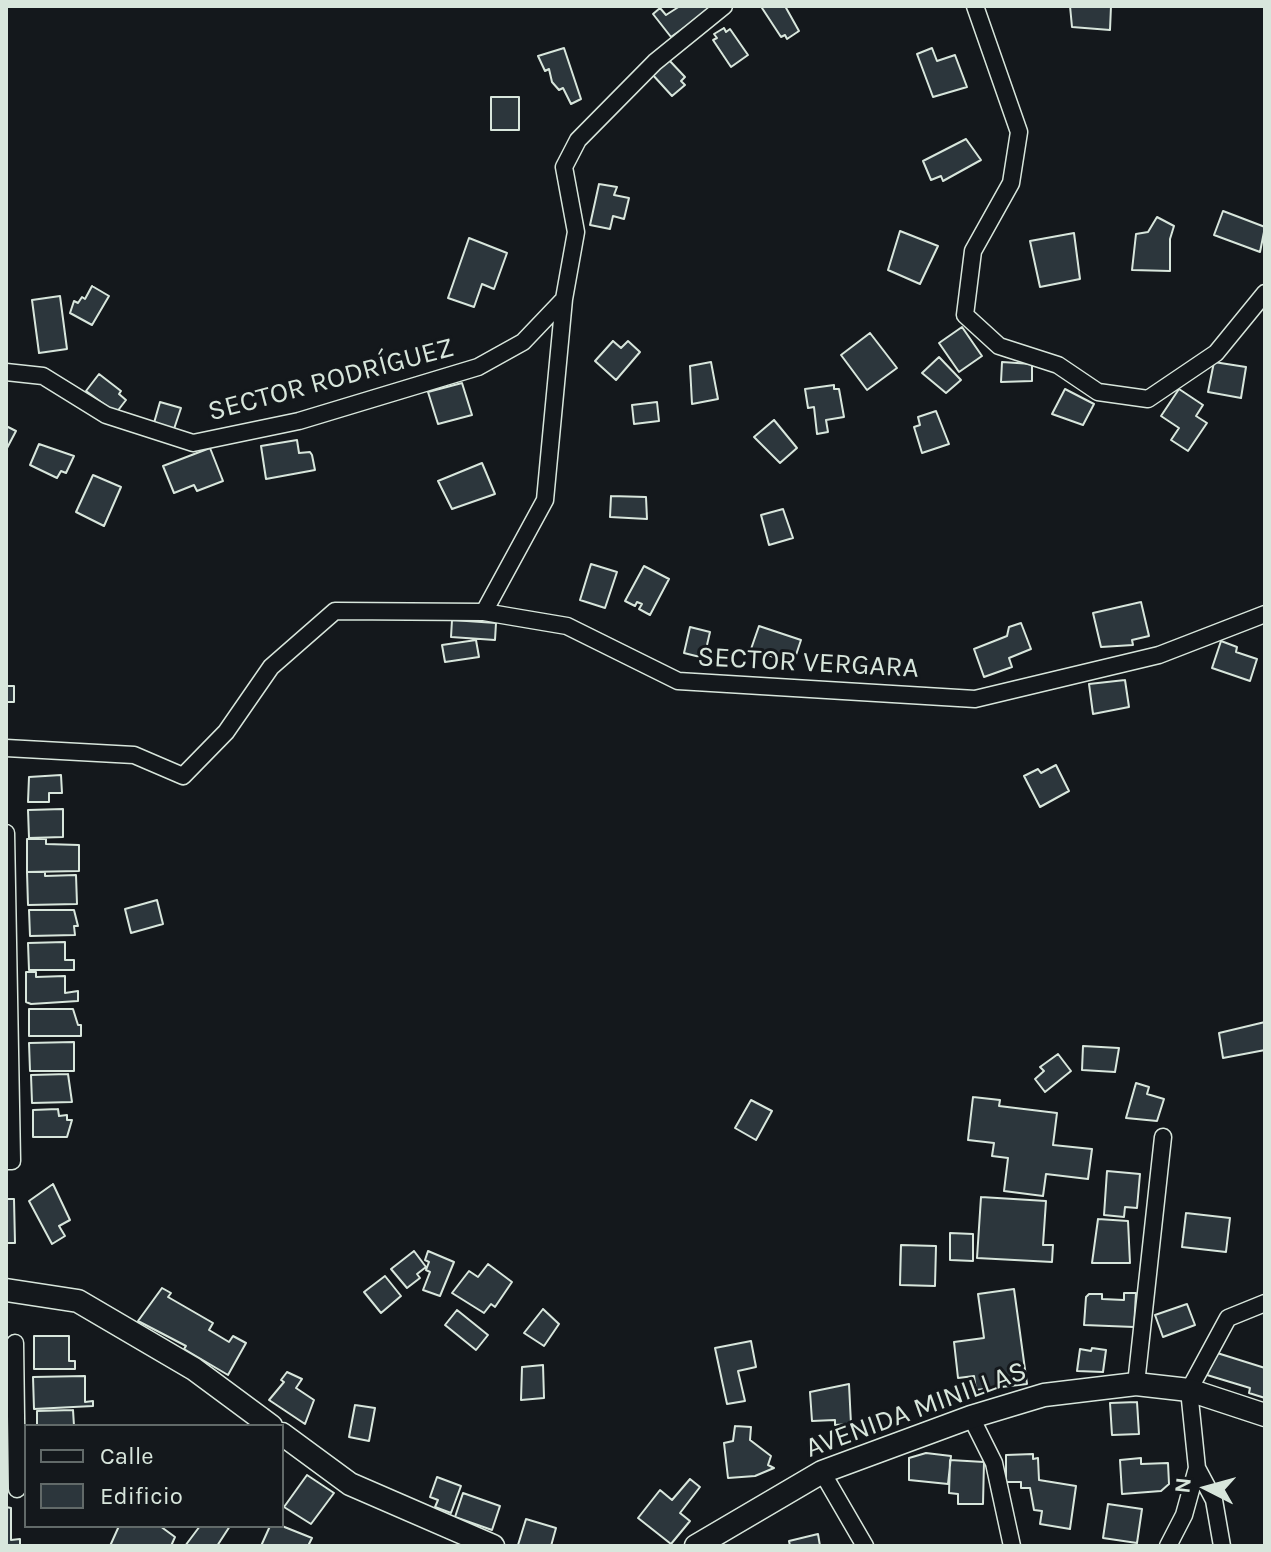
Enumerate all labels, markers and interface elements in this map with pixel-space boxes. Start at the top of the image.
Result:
street label: SECTOR RODRÍGUEZ [204,331,458,429]
street label: SECTOR VERGARA [696,640,920,686]
street label: AVENIDA MINILLAS [801,1354,1031,1466]
legend [24,1424,284,1528]
text: Calle [100,1442,154,1470]
north arrow [1167,1448,1247,1528]
text: N [1169,1476,1197,1495]
text: Edificio [100,1482,183,1510]

